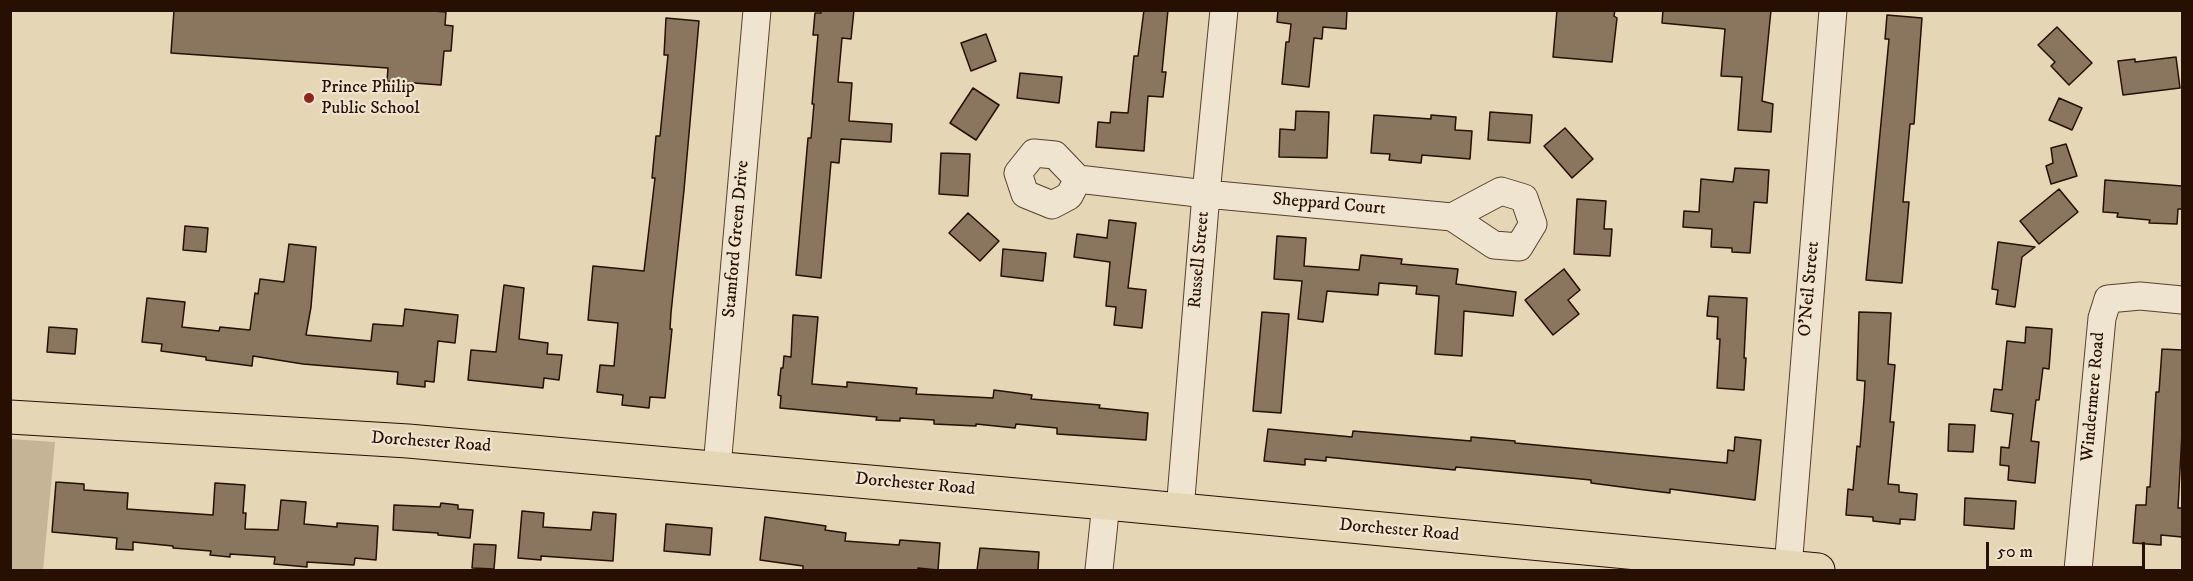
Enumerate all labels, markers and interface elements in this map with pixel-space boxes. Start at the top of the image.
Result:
place label: Prince Philip Public School [321,77,420,119]
marker: Prince Philip Public School [302,91,316,105]
street label: Stamford Green Drive [719,159,755,319]
street label: Sheppard Court [1272,189,1386,221]
street label: Russell Street [1185,211,1215,309]
street label: O'Neil Street [1795,240,1825,338]
street label: Windermere Road [2078,331,2110,463]
street label: Dorchester Road [370,428,492,458]
street label: Dorchester Road [854,469,976,501]
street label: Dorchester Road [1338,515,1460,547]
scale bar [1989,530,2148,568]
text: 50 m [1997,541,2033,563]

